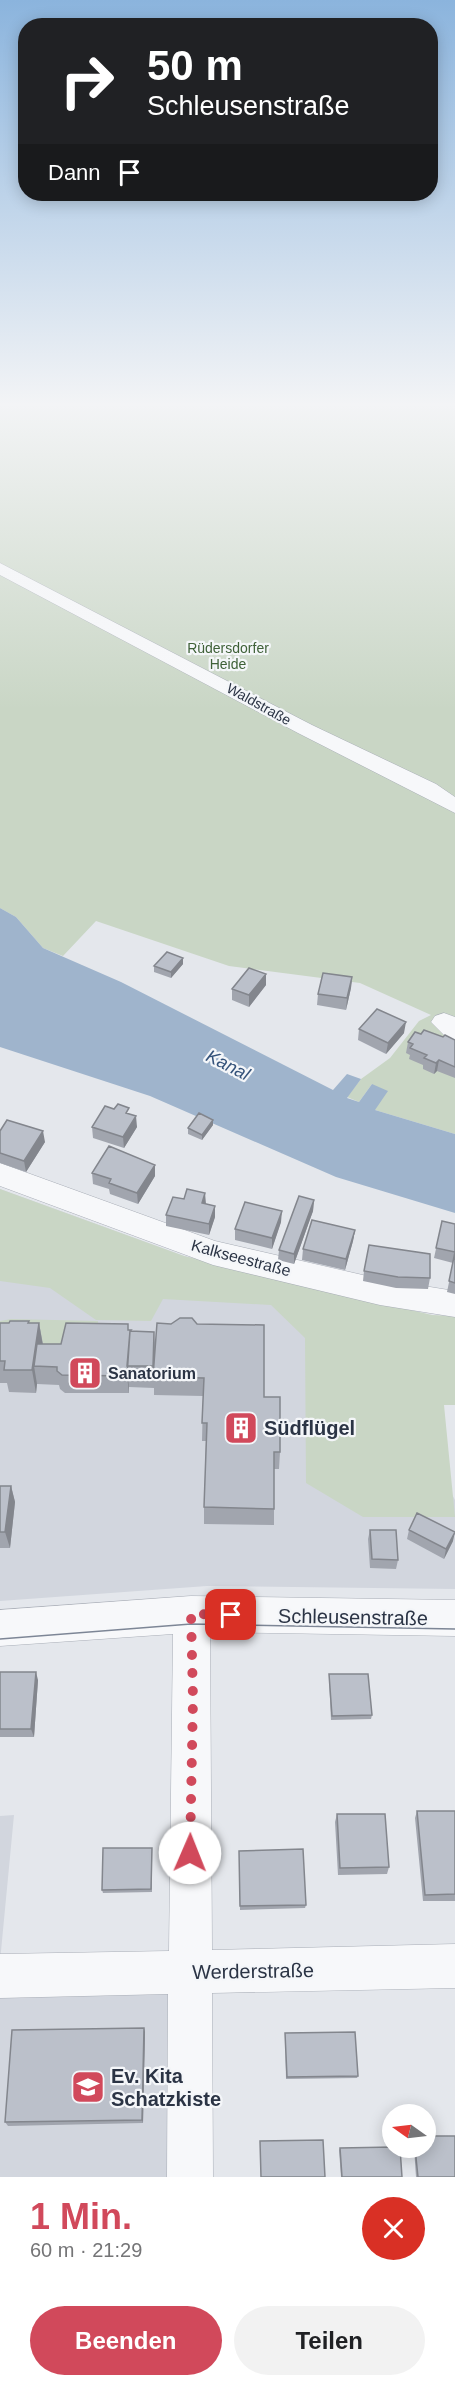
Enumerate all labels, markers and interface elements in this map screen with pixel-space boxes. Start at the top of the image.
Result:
icon: right [48,42,126,120]
text: 50 m [147,42,243,89]
text: Schleusenstraße [147,91,350,121]
icon: arrive [113,156,146,189]
text: Dann [48,160,101,185]
park label: Rüdersdorfer Heide [187,640,269,672]
street label: Waldstraße [224,680,294,728]
water label: Kanal [203,1046,254,1085]
street label: Kalkseestraße [189,1237,293,1279]
building icon: Sanatorium [67,1355,103,1391]
place label: Sanatorium [108,1365,196,1382]
building icon: Südflügel [223,1410,259,1446]
place label: Südflügel [264,1417,355,1439]
pin [205,1589,256,1640]
icon: arrive [214,1598,247,1631]
street label: Schleusenstraße [278,1605,428,1629]
position arrow [158,1821,222,1885]
street label: Werderstraße [192,1959,314,1983]
place label: Ev. Kita Schatzkiste [111,2065,221,2110]
school or university icon: Ev. Kita Schatzkiste [70,2069,106,2105]
north arrow [382,2104,436,2158]
map controls [382,2104,436,2158]
text: 1 Min. [30,2196,132,2237]
button: close [362,2197,425,2260]
text: 60 m · 21:29 [30,2239,142,2261]
button: Beenden [30,2306,222,2375]
button: Teilen [234,2306,425,2375]

